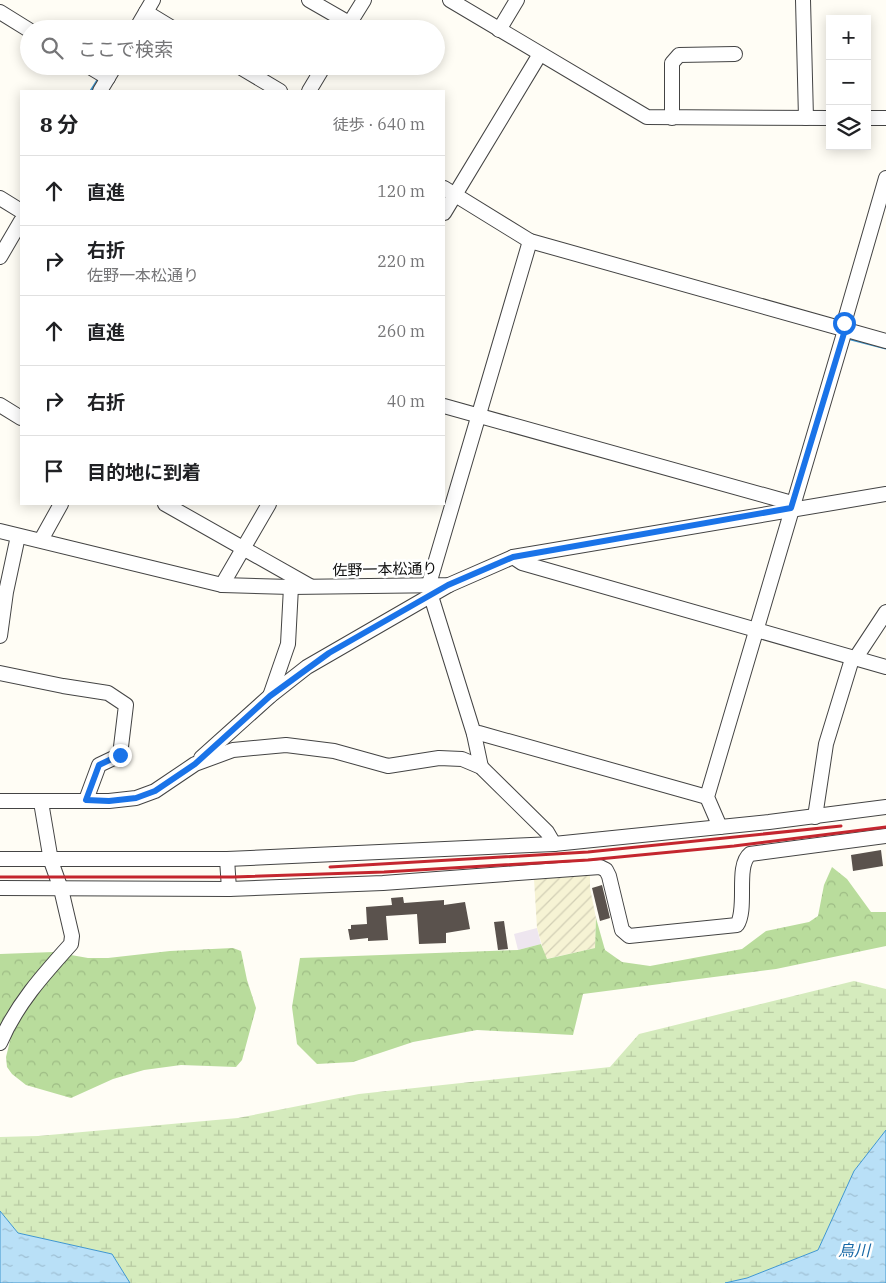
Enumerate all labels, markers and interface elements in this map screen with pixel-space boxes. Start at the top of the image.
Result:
map controls [826,15,871,150]
button: + [826,15,871,60]
search box [20,20,445,75]
icon: search [38,34,66,62]
text: ここで検索 [78,37,173,61]
button: − [826,60,871,105]
button: layers [826,105,871,150]
text: 8 分 [40,110,78,138]
text: 徒歩 · 640 m [333,114,425,134]
icon: ahead [40,177,68,205]
text: 直進 [87,180,125,204]
text: 120 m [377,181,425,201]
text: 右折 [87,238,125,262]
icon: right [40,247,68,275]
text: 220 m [377,251,425,271]
text: 佐野一本松通り [87,265,199,285]
route start [833,312,856,335]
icon: ahead [40,317,68,345]
text: 直進 [87,320,125,344]
text: 260 m [377,321,425,341]
icon: right [40,387,68,415]
text: 右折 [87,390,125,414]
text: 40 m [387,391,425,411]
icon: arrive [40,457,68,485]
text: 目的地に到着 [87,460,201,484]
street label: 佐野一本松通り [332,559,438,579]
route end [109,744,132,767]
water label: 烏川 [838,1240,872,1260]

